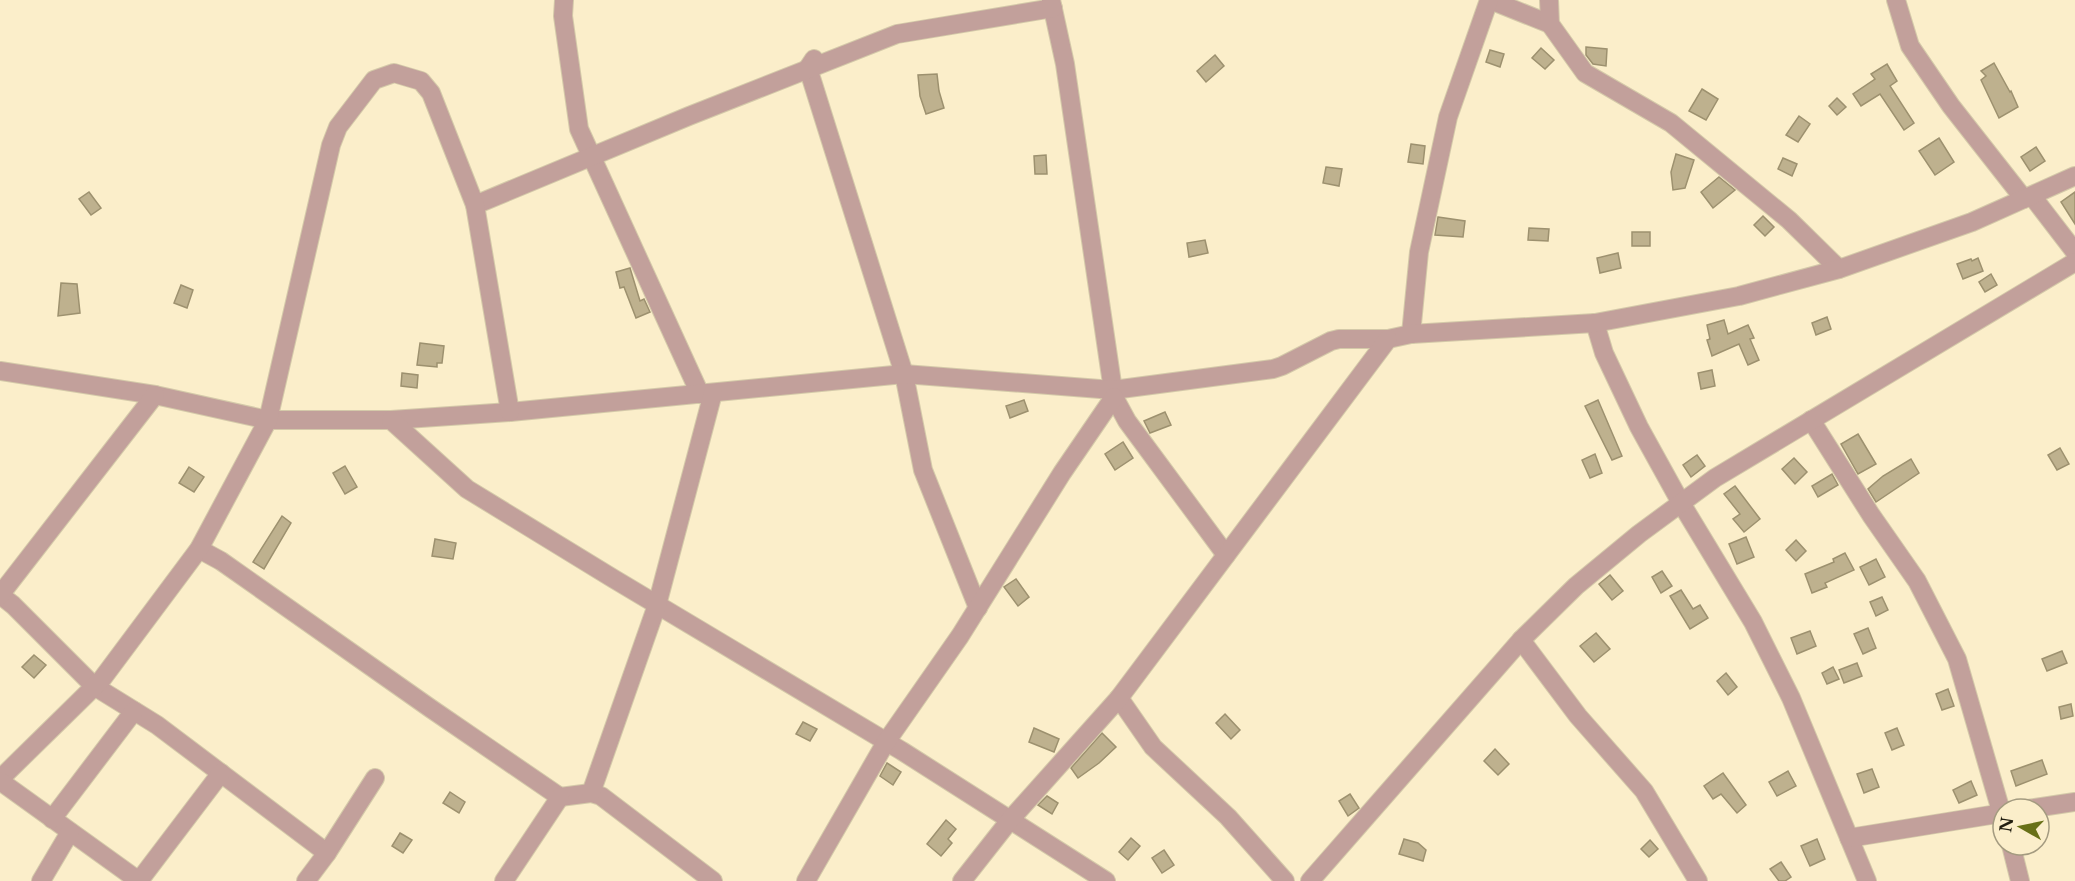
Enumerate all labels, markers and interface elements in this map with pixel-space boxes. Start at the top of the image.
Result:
north arrow [1991,797,2051,857]
text: N [1995,816,2017,834]

